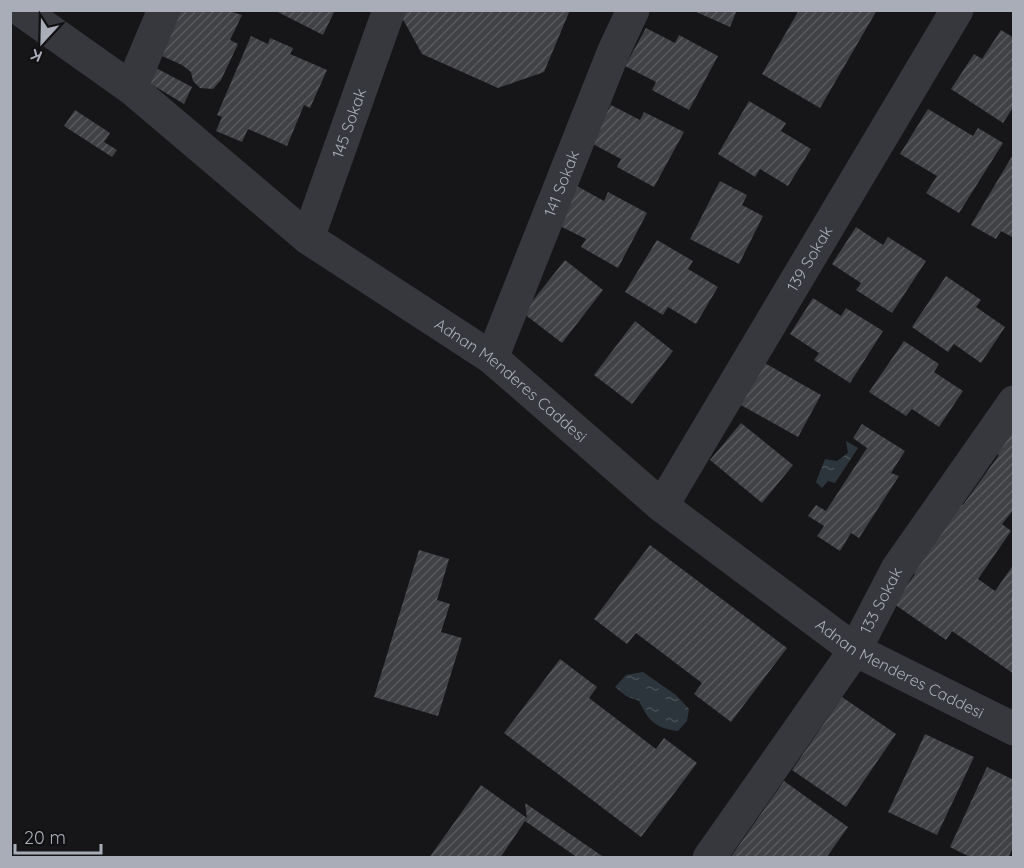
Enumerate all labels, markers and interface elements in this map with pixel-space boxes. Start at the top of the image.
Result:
north arrow [12,12,72,72]
text: K [28,45,45,67]
street label: 145 Sokak [327,85,370,161]
street label: 141 Sokak [539,147,583,219]
street label: 139 Sokak [782,222,836,295]
street label: Adnan Menderes Caddesi [431,313,591,446]
street label: 133 Sokak [855,564,906,637]
street label: Adnan Menderes Caddesi [812,614,987,723]
scale bar [15,817,100,855]
text: 20 m [24,826,66,849]

